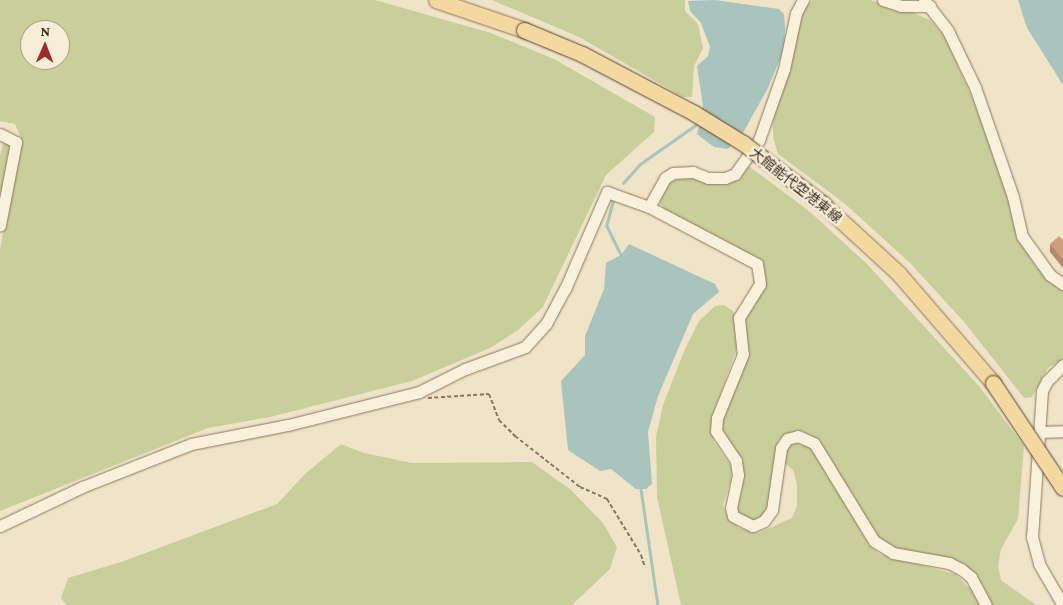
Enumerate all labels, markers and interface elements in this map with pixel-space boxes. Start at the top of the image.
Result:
north arrow [20,20,70,70]
text: N [40,23,50,39]
street label: 大館能代空港東線 [747,144,845,226]

